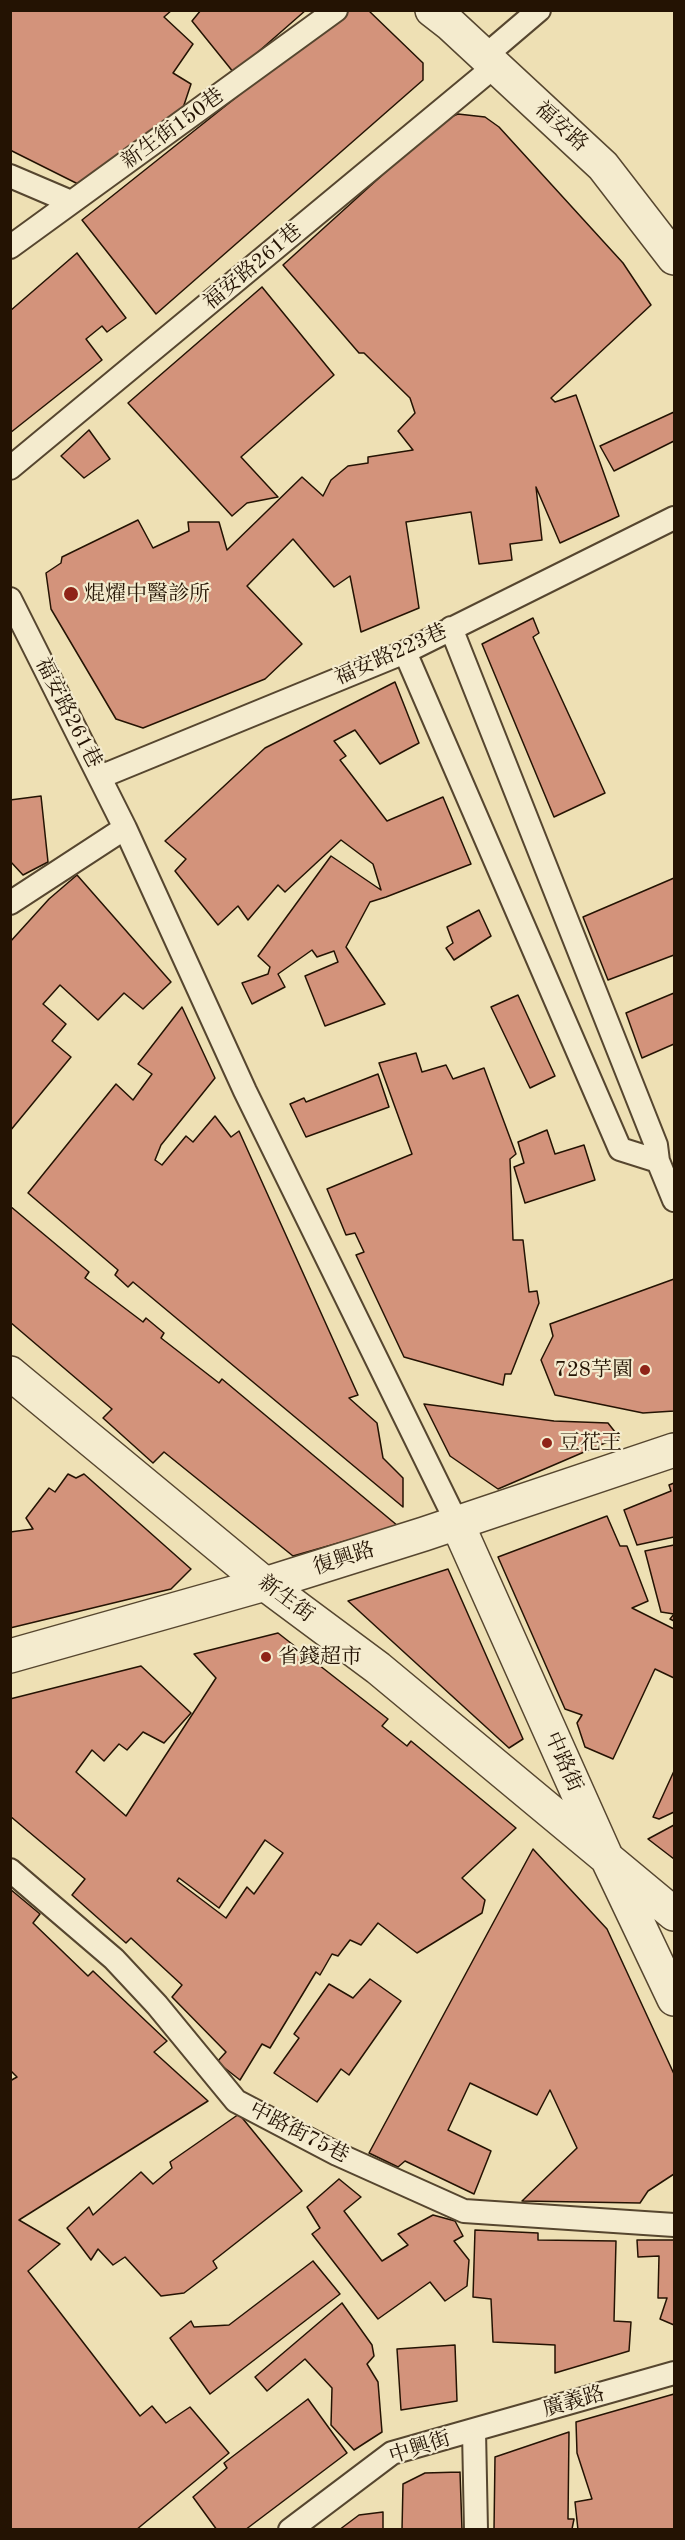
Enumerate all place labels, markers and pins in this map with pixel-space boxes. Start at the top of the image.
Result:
place label: 焜燿中醫診所 [84,581,210,607]
marker: 焜燿中醫診所 [62,585,80,603]
place label: 728芋園 [554,1357,633,1383]
marker: 728芋園 [638,1363,652,1377]
place label: 豆花王 [559,1430,622,1456]
marker: 豆花王 [540,1436,554,1450]
place label: 省錢超市 [278,1644,362,1670]
marker: 省錢超市 [259,1650,273,1664]

